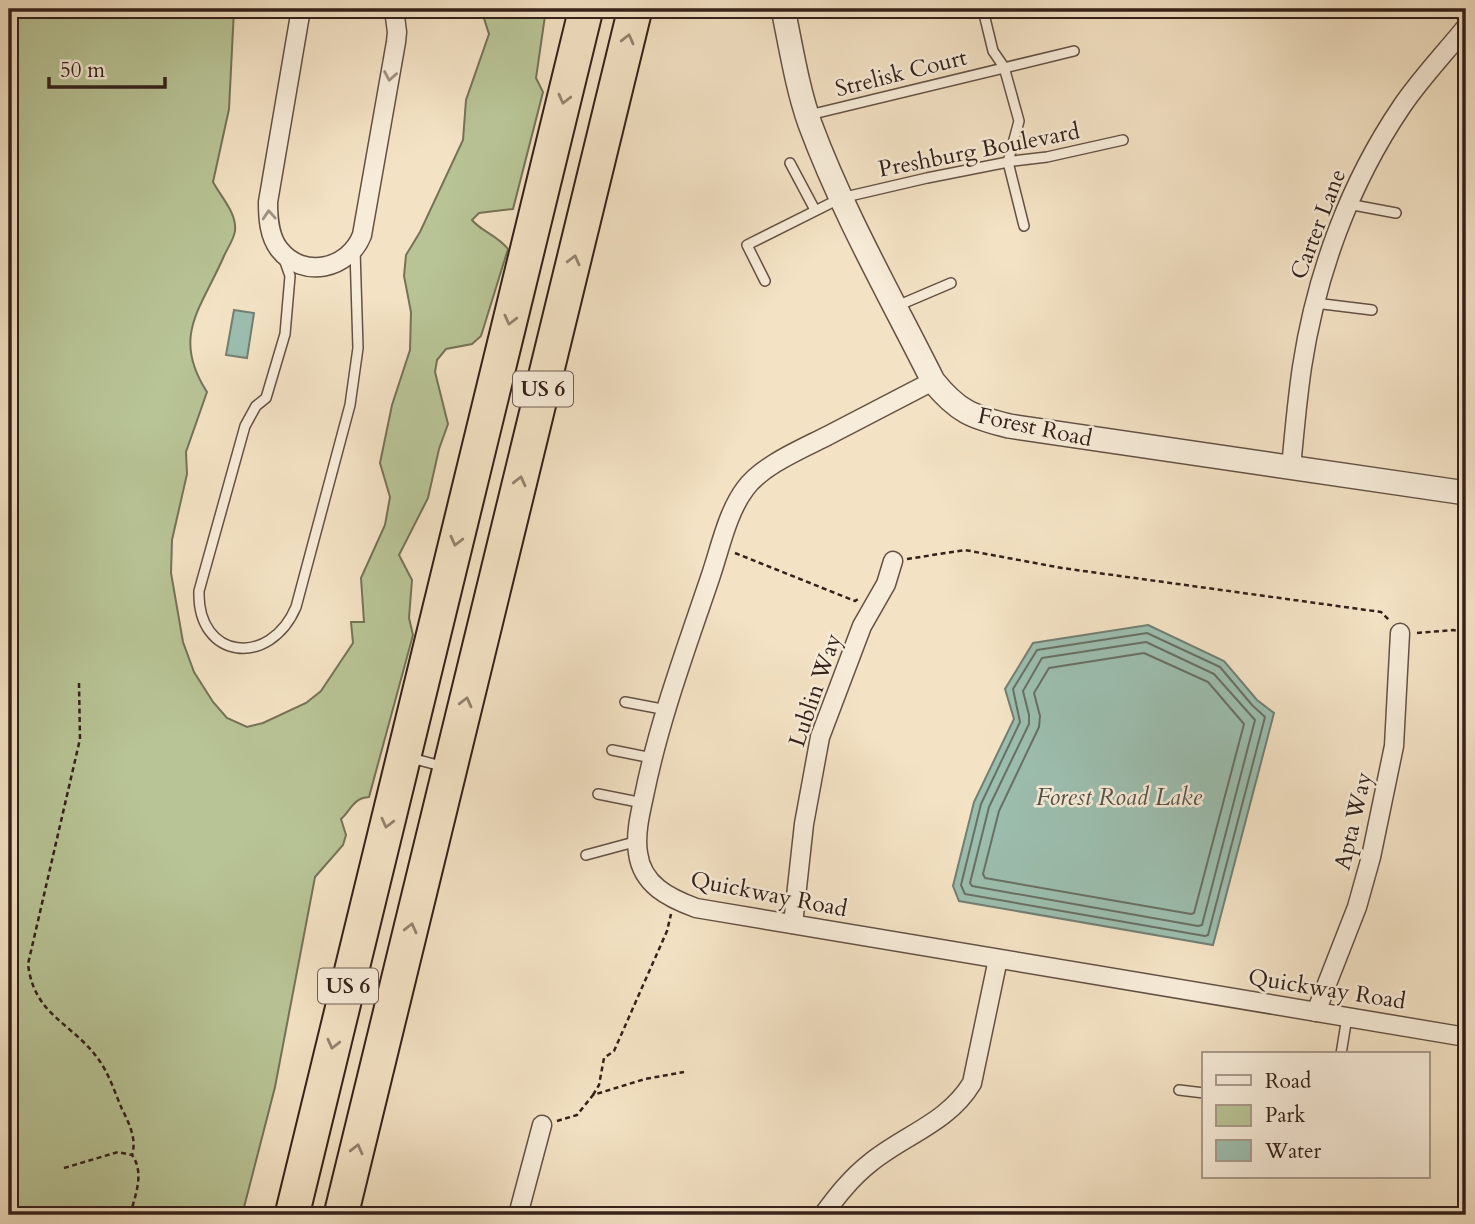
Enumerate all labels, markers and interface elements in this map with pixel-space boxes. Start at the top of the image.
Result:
one-way arrow [620,33,634,45]
street label: Strelisk Court [832,42,970,104]
scale bar [49,46,164,90]
text: 50 m [60,56,105,85]
one-way arrow [383,70,398,82]
one-way arrow [558,93,572,105]
street label: Preshburg Boulevard [876,115,1083,185]
street label: Carter Lane [1283,165,1353,283]
one-way arrow [262,209,277,220]
one-way arrow [566,254,580,266]
one-way arrow [504,314,518,326]
road number: US 6 [513,372,573,406]
street label: Forest Road [975,400,1096,454]
one-way arrow [512,475,526,487]
one-way arrow [450,535,464,547]
street label: Lublin Way [781,629,849,751]
one-way arrow [458,697,472,709]
street label: Apta Way [1327,769,1379,873]
water label: Forest Road Lake [1036,781,1203,814]
one-way arrow [381,817,395,829]
street label: Quickway Road [688,864,851,925]
one-way arrow [403,922,417,934]
street label: Quickway Road [1246,961,1409,1017]
road number: US 6 [318,968,378,1004]
one-way arrow [327,1038,342,1050]
legend [1202,1052,1430,1178]
text: Road [1265,1067,1311,1096]
text: Park [1265,1101,1306,1130]
text: Water [1264,1137,1321,1166]
one-way arrow [349,1143,364,1155]

